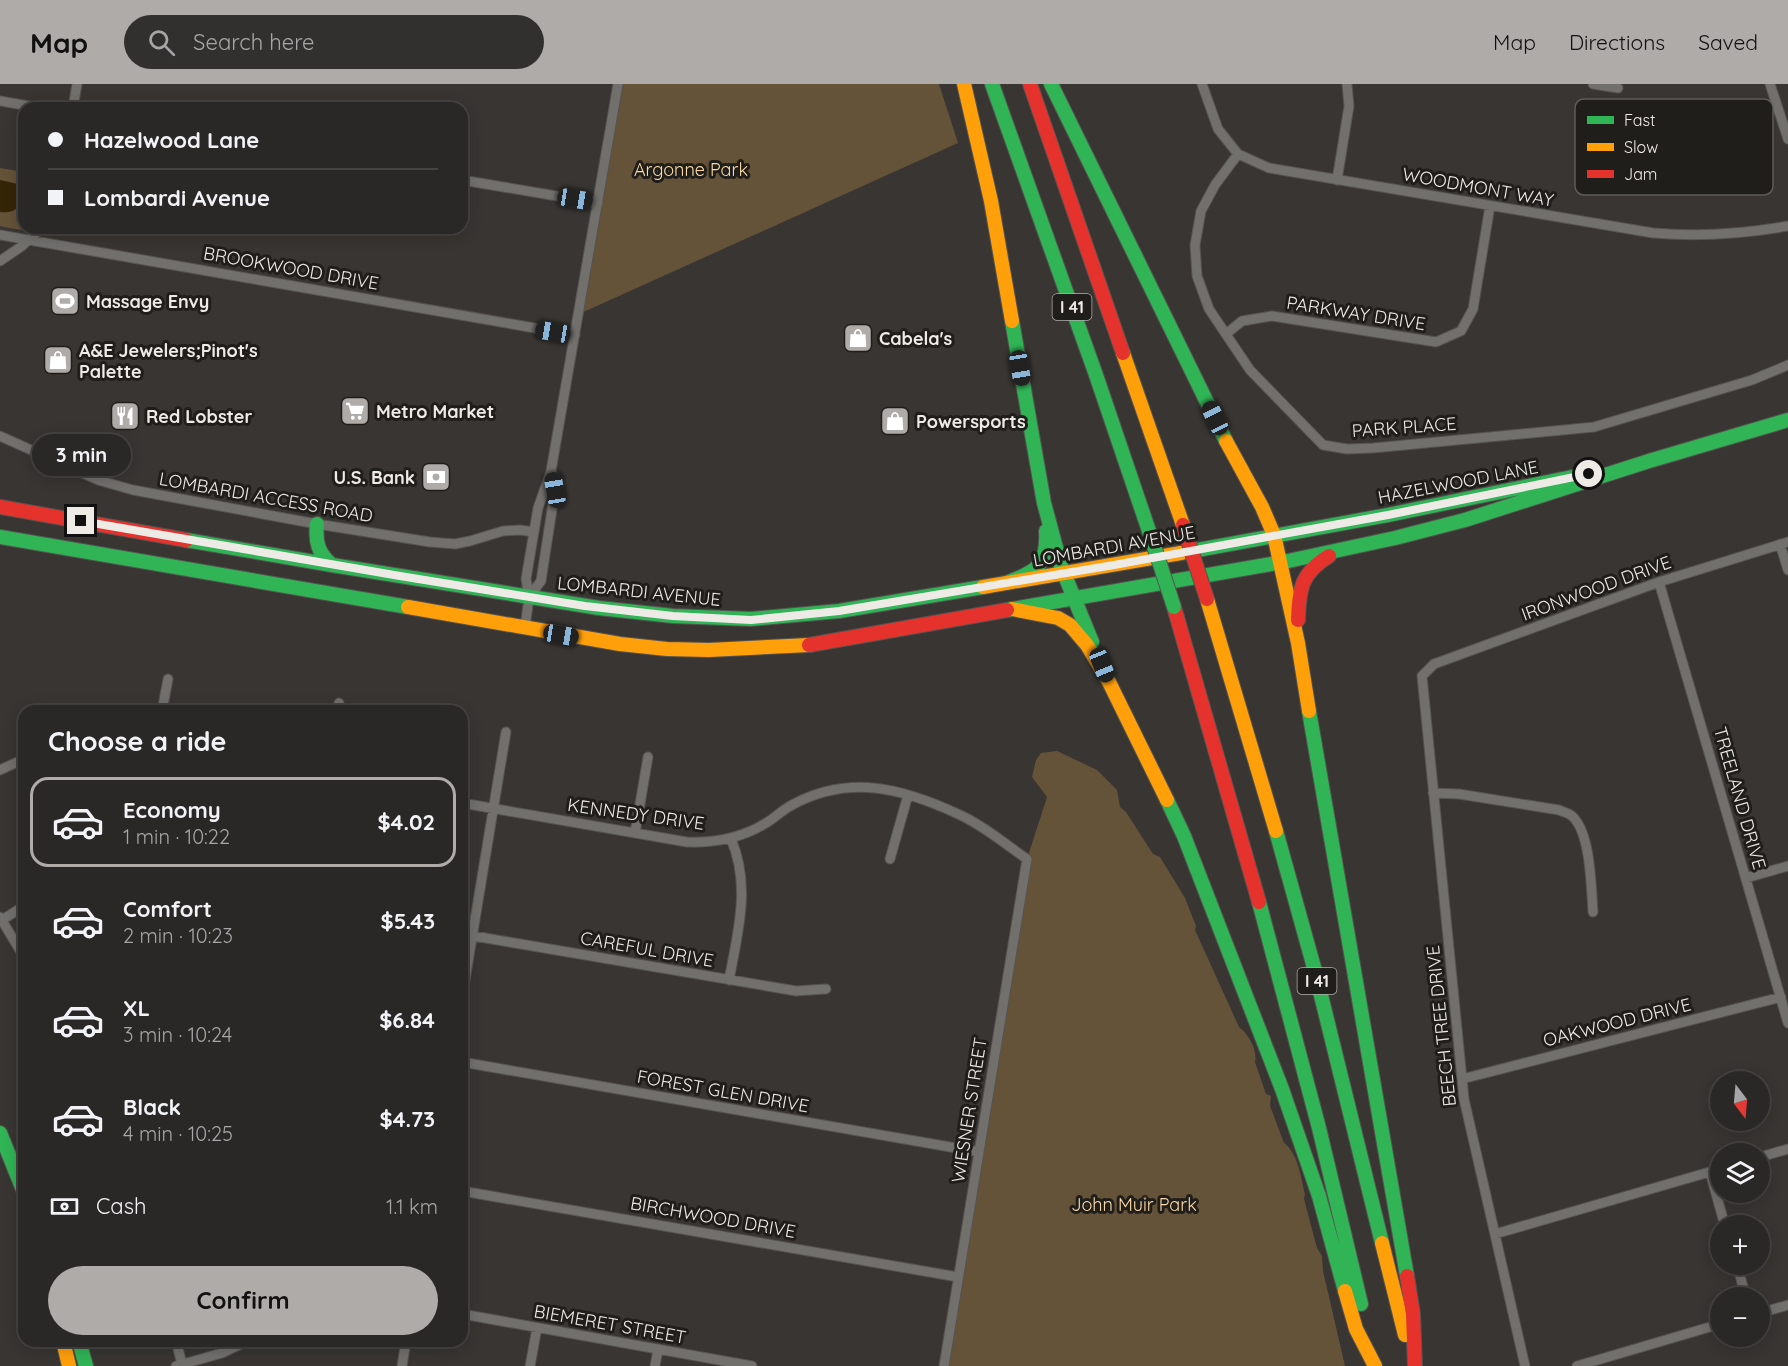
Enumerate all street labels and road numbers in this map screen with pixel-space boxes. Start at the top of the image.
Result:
street label: WOODMONT WAY [1401,162,1555,212]
street label: BROOKWOOD DRIVE [202,241,380,295]
street label: PARKWAY DRIVE [1285,291,1427,335]
road number: I 41 [1052,294,1092,320]
street label: PARK PLACE [1351,412,1457,442]
street label: HAZELWOOD LANE [1376,455,1540,509]
street label: LOMBARDI ACCESS ROAD [157,467,375,527]
street label: LOMBARDI AVENUE [1031,520,1197,572]
street label: IRONWOOD DRIVE [1518,550,1674,626]
street label: LOMBARDI AVENUE [556,571,722,611]
street label: TREELAND DRIVE [1709,724,1771,872]
street label: KENNEDY DRIVE [566,793,706,835]
street label: CAREFUL DRIVE [579,926,715,972]
street label: BEECH TREE DRIVE [1421,944,1461,1108]
road number: I 41 [1298,968,1336,994]
street label: OAKWOOD DRIVE [1541,992,1693,1052]
street label: WIESNER STREET [946,1036,992,1184]
street label: FOREST GLEN DRIVE [635,1065,811,1117]
street label: BIRCHWOOD DRIVE [629,1191,797,1243]
street label: BIEMERET STREET [532,1299,688,1349]

